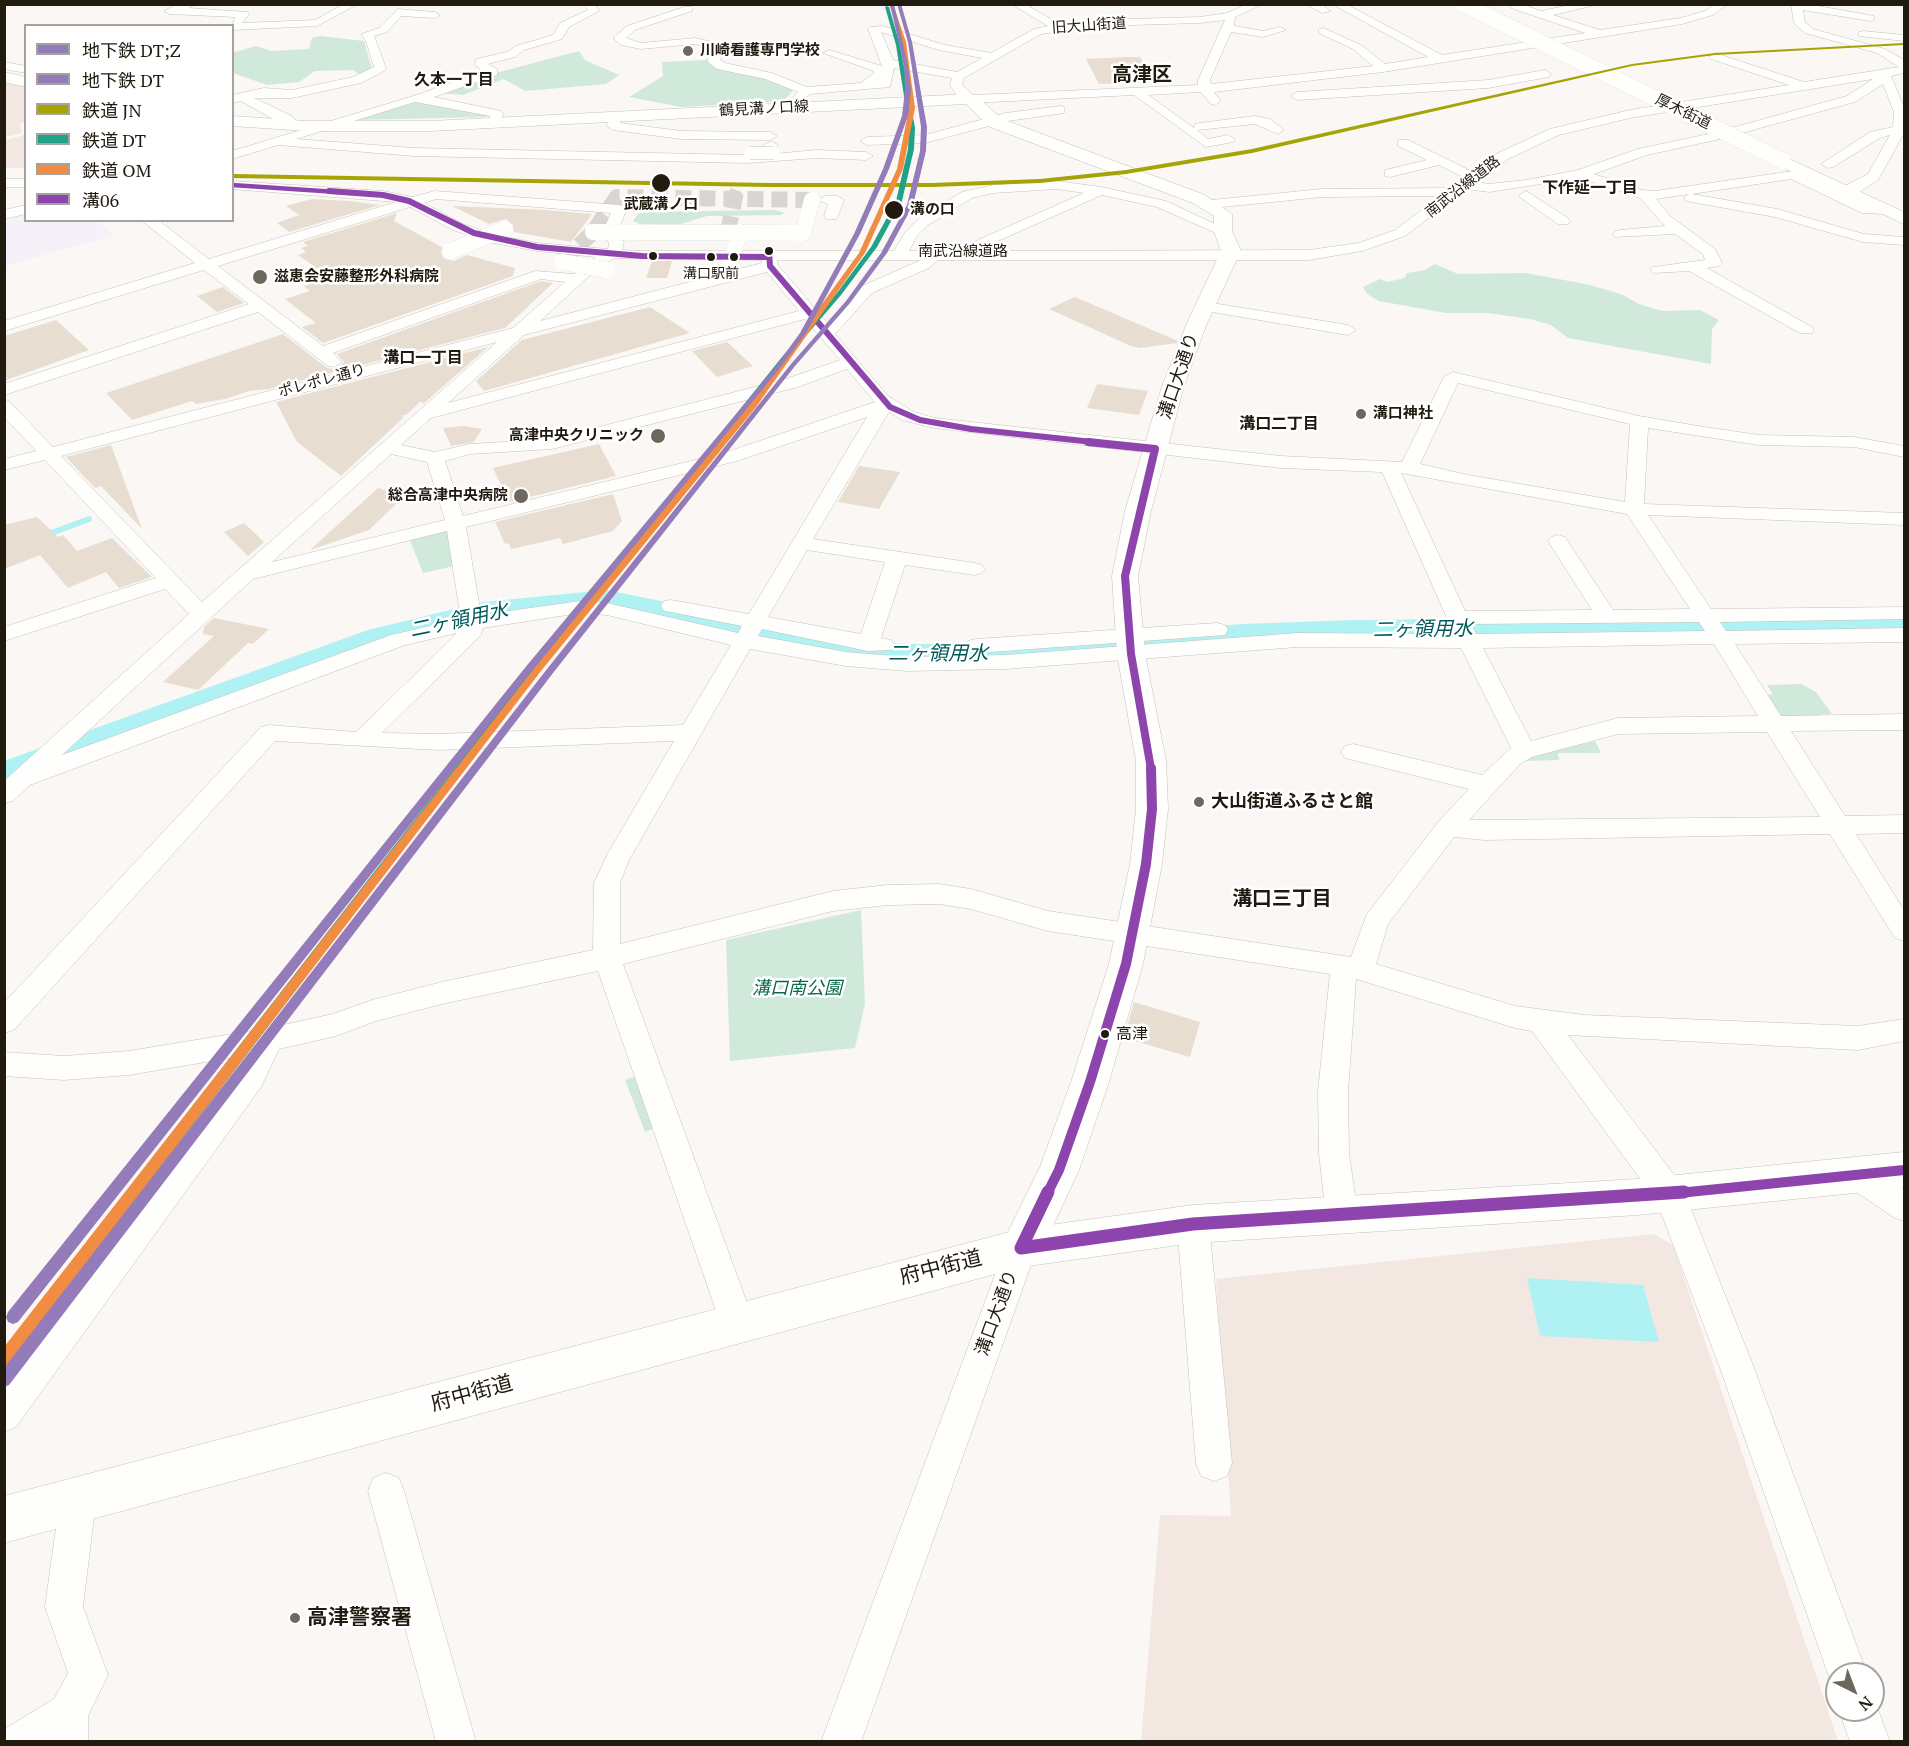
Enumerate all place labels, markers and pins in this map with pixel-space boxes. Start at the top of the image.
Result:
place label: 川崎看護専門学校 [700,42,820,60]
marker: 川崎看護専門学校 [681,44,695,58]
marker: 武蔵溝ノ口 [650,172,672,194]
place label: 武蔵溝ノ口 [624,196,698,214]
marker: 溝の口 [883,199,905,221]
place label: 溝の口 [910,201,955,219]
unlabelled marker [763,245,775,257]
unlabelled marker [647,250,659,262]
marker: 溝口駅前 [705,251,717,263]
unlabelled marker [728,251,740,263]
place label: 溝口駅前 [683,266,739,282]
marker: 滋恵会安藤整形外科病院 [251,268,269,286]
place label: 滋恵会安藤整形外科病院 [274,268,439,286]
place label: 溝口神社 [1373,405,1433,423]
marker: 溝口神社 [1354,407,1368,421]
place label: 高津中央クリニック [509,427,644,445]
marker: 高津中央クリニック [649,427,667,445]
place label: 総合高津中央病院 [388,487,508,505]
marker: 総合高津中央病院 [512,487,530,505]
place label: 大山街道ふるさと館 [1211,791,1373,813]
marker: 大山街道ふるさと館 [1192,795,1206,809]
place label: 高津 [1116,1024,1148,1044]
marker: 高津 [1099,1028,1111,1040]
place label: 高津警察署 [307,1605,412,1631]
marker: 高津警察署 [288,1611,302,1625]

